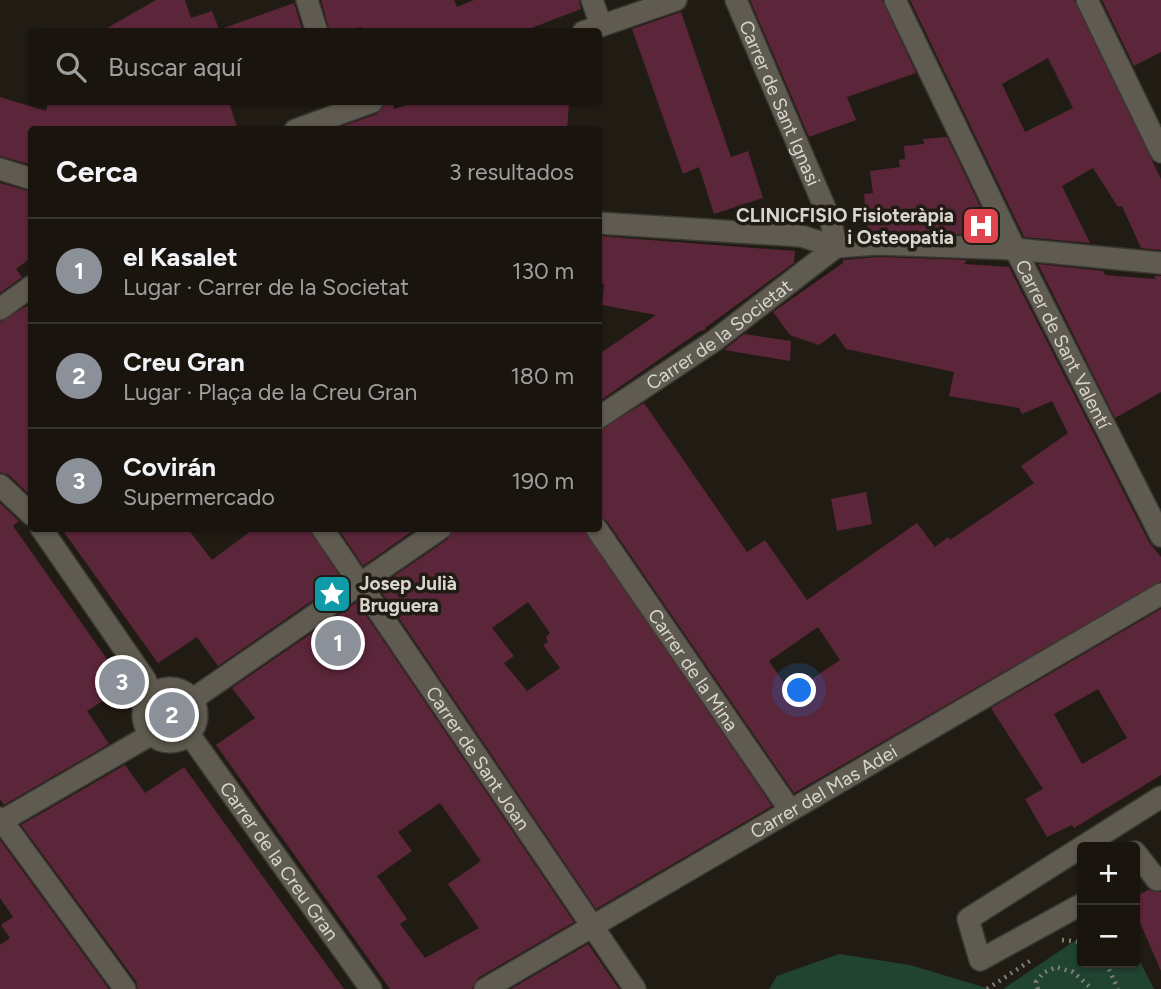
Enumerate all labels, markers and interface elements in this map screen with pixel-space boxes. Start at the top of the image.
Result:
street label: Carrer de Sant Ignasi [735,17,826,189]
search box [28,28,602,105]
icon: search [52,48,90,86]
text: Buscar aquí [108,51,242,83]
text: Cerca [56,153,138,190]
text: 3 resultados [449,158,574,186]
place label: CLINICFISIO Fisioteràpia i Osteopatia [736,204,954,249]
hospital icon: CLINICFISIO Fisioteràpia i Osteopatia [960,205,1002,247]
text: el Kasalet [123,241,238,273]
street label: Carrer de Sant Valentí [1011,256,1117,434]
text: 1 [74,257,84,285]
text: 130 m [512,257,574,285]
text: Lugar · Carrer de la Societat [123,273,409,301]
street label: Carrer de la Societat [641,274,796,395]
text: Creu Gran [123,346,245,378]
text: 2 [72,362,86,390]
text: 180 m [510,362,574,390]
text: Lugar · Plaça de la Creu Gran [123,378,417,406]
text: Covirán [123,451,216,483]
text: 3 [73,467,85,495]
text: 190 m [511,467,574,495]
text: Supermercado [123,483,275,511]
place label: Josep Julià Bruguera [359,572,457,617]
place icon: Josep Julià Bruguera [311,573,353,615]
street label: Carrer de la Mina [643,604,744,735]
pin: 1 [315,617,361,669]
pin: 3 [99,656,145,708]
your location [782,673,816,707]
street label: Carrer de Sant Joan [421,682,535,834]
pin: 2 [149,689,195,741]
street label: Carrer del Mas Adei [746,739,901,843]
street label: Carrer de la Creu Gran [215,777,344,945]
map controls [1077,842,1140,968]
button: + [1077,842,1140,905]
button: − [1077,905,1140,968]

